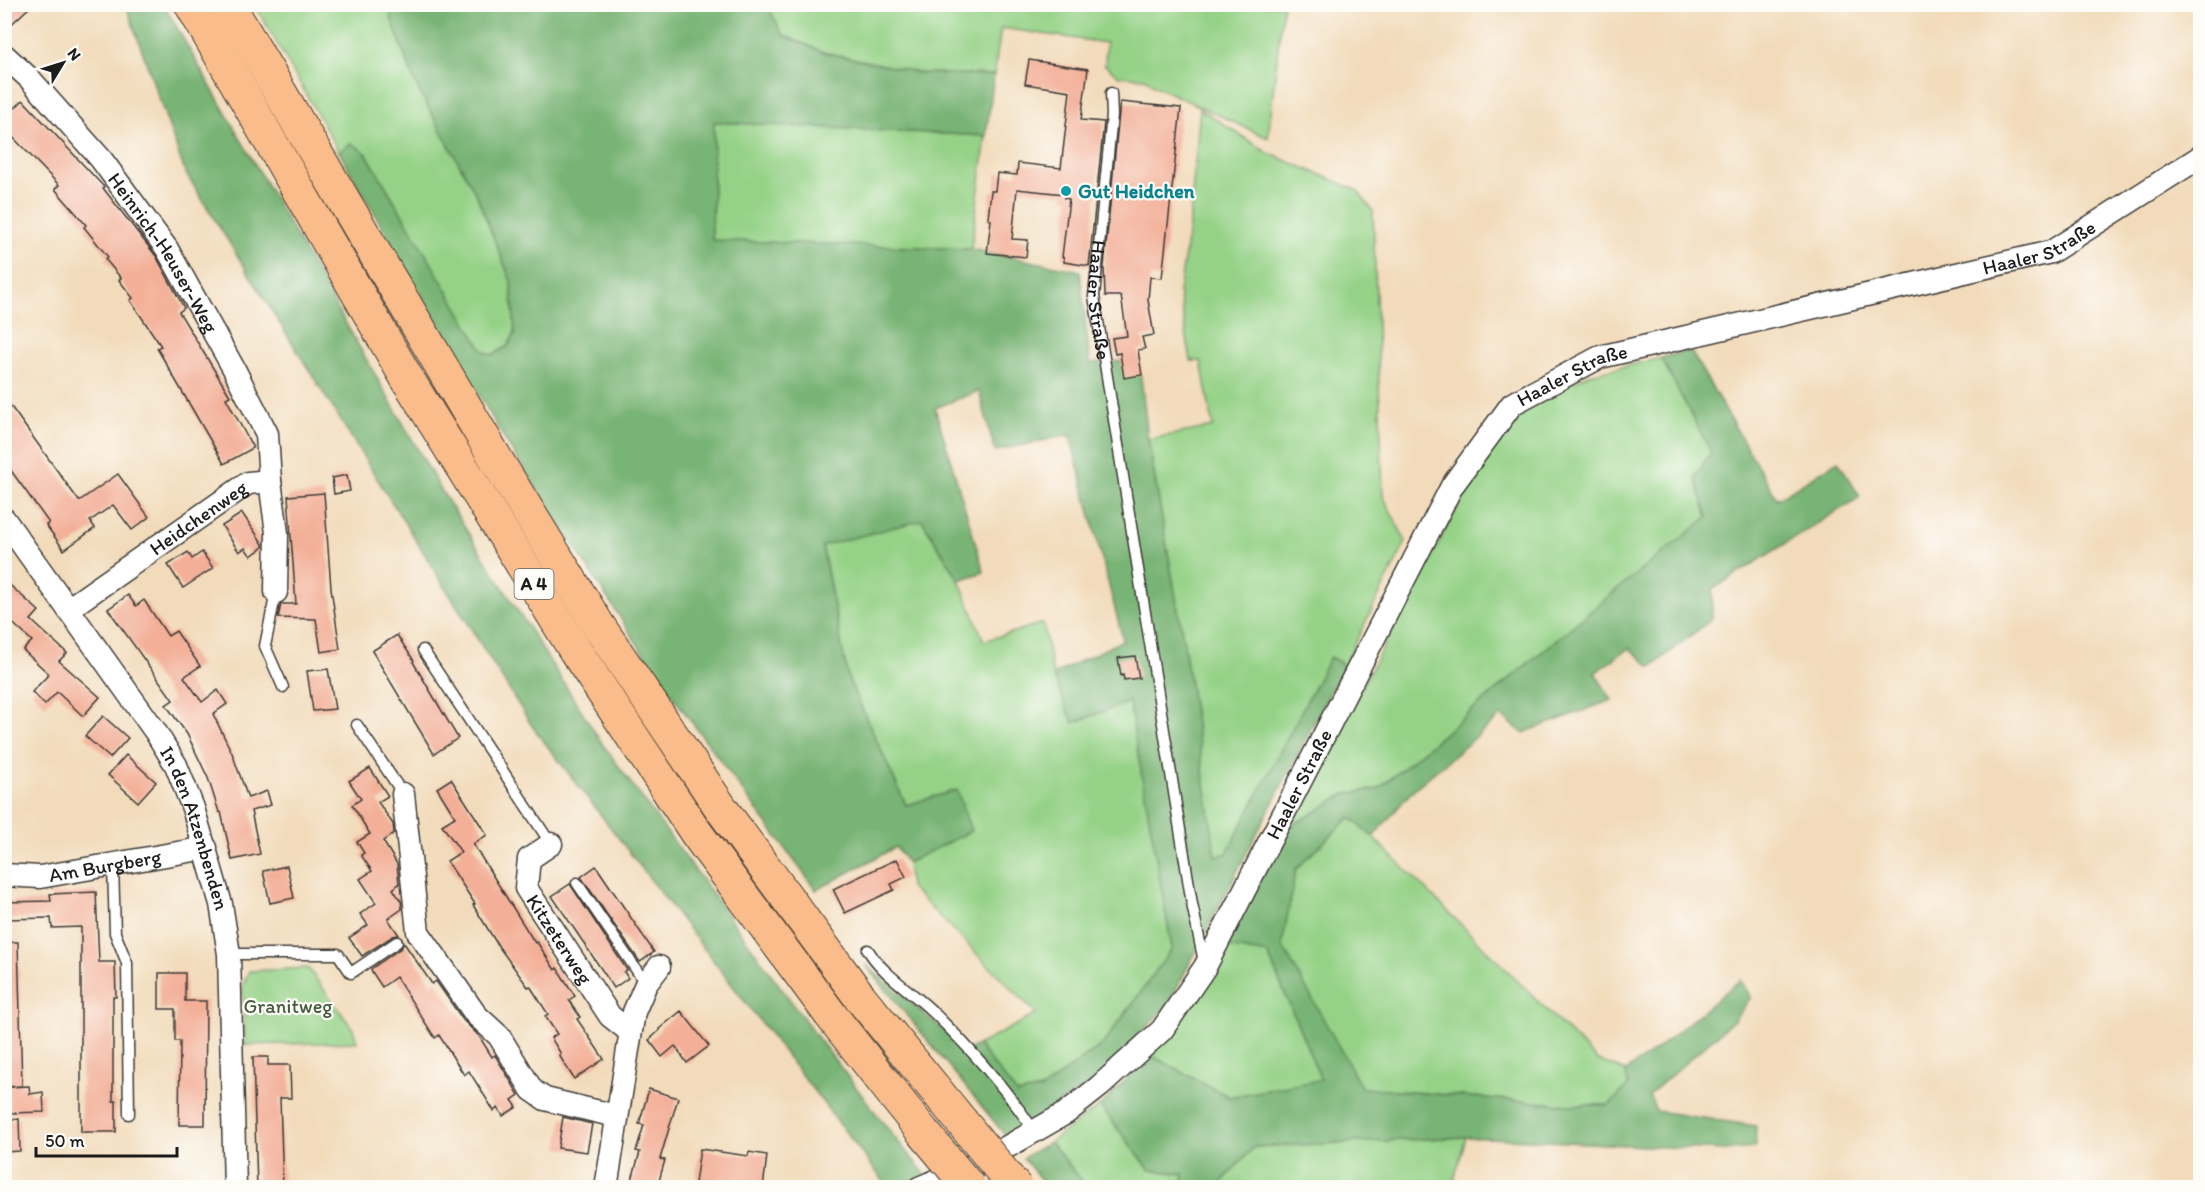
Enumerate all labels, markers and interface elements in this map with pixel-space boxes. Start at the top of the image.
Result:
north arrow [33,33,93,93]
text: N [64,44,85,64]
street label: Heinrich-Heuser-Weg [103,168,224,337]
place label: Gut Heidchen [1078,179,1195,203]
marker: Gut Heidchen [1059,184,1073,198]
street label: Haaler Straße [1980,215,2100,280]
street label: Haaler Straße [1082,239,1116,361]
street label: Haaler Straße [1512,339,1630,411]
street label: Heidchenweg [145,475,252,560]
road number: A 4 [514,569,554,599]
street label: Haaler Straße [1261,725,1337,843]
street label: In den Atzenbenden [155,741,234,913]
street label: Am Burgberg [47,844,164,887]
street label: Kitzeterweg [521,890,598,989]
park label: Granitweg [244,994,333,1018]
scale bar [36,1120,177,1158]
text: 50 m [45,1130,85,1152]

